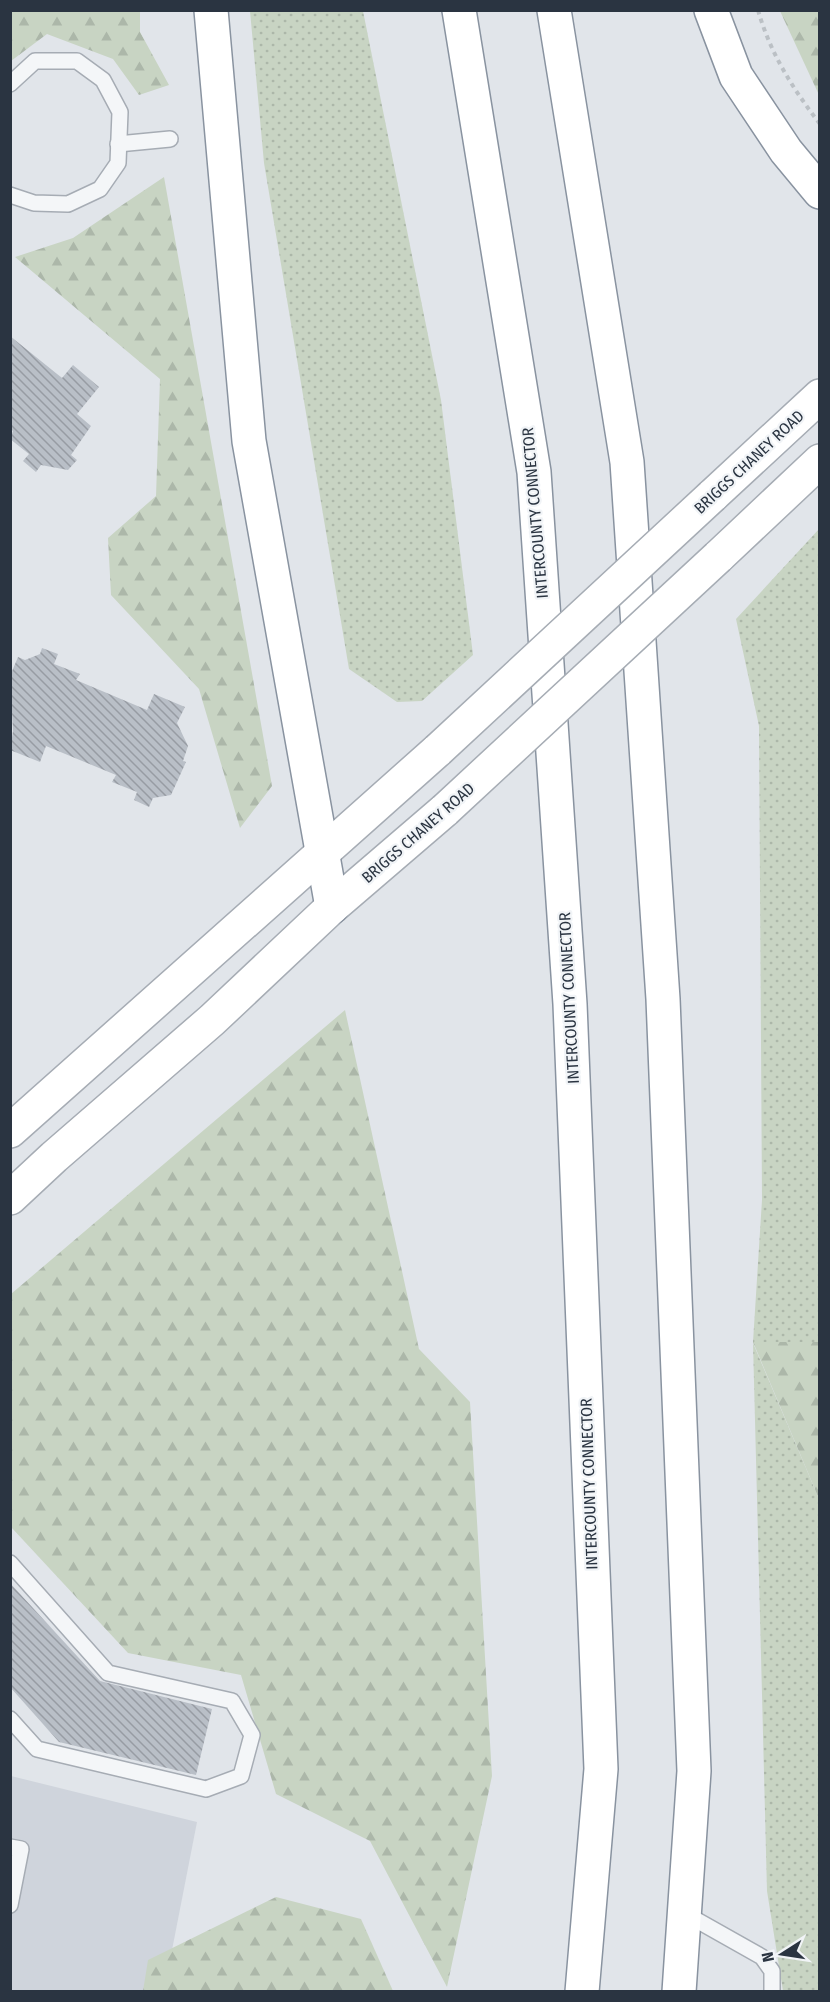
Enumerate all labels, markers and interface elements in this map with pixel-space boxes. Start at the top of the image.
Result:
street label: BRIGGS CHANEY ROAD [690,406,808,518]
street label: INTERCOUNTY CONNECTOR [518,426,552,599]
street label: BRIGGS CHANEY ROAD [358,779,478,887]
street label: INTERCOUNTY CONNECTOR [555,912,583,1084]
street label: INTERCOUNTY CONNECTOR [577,1398,601,1570]
north arrow [752,1924,812,1984]
text: N [758,1950,778,1964]

